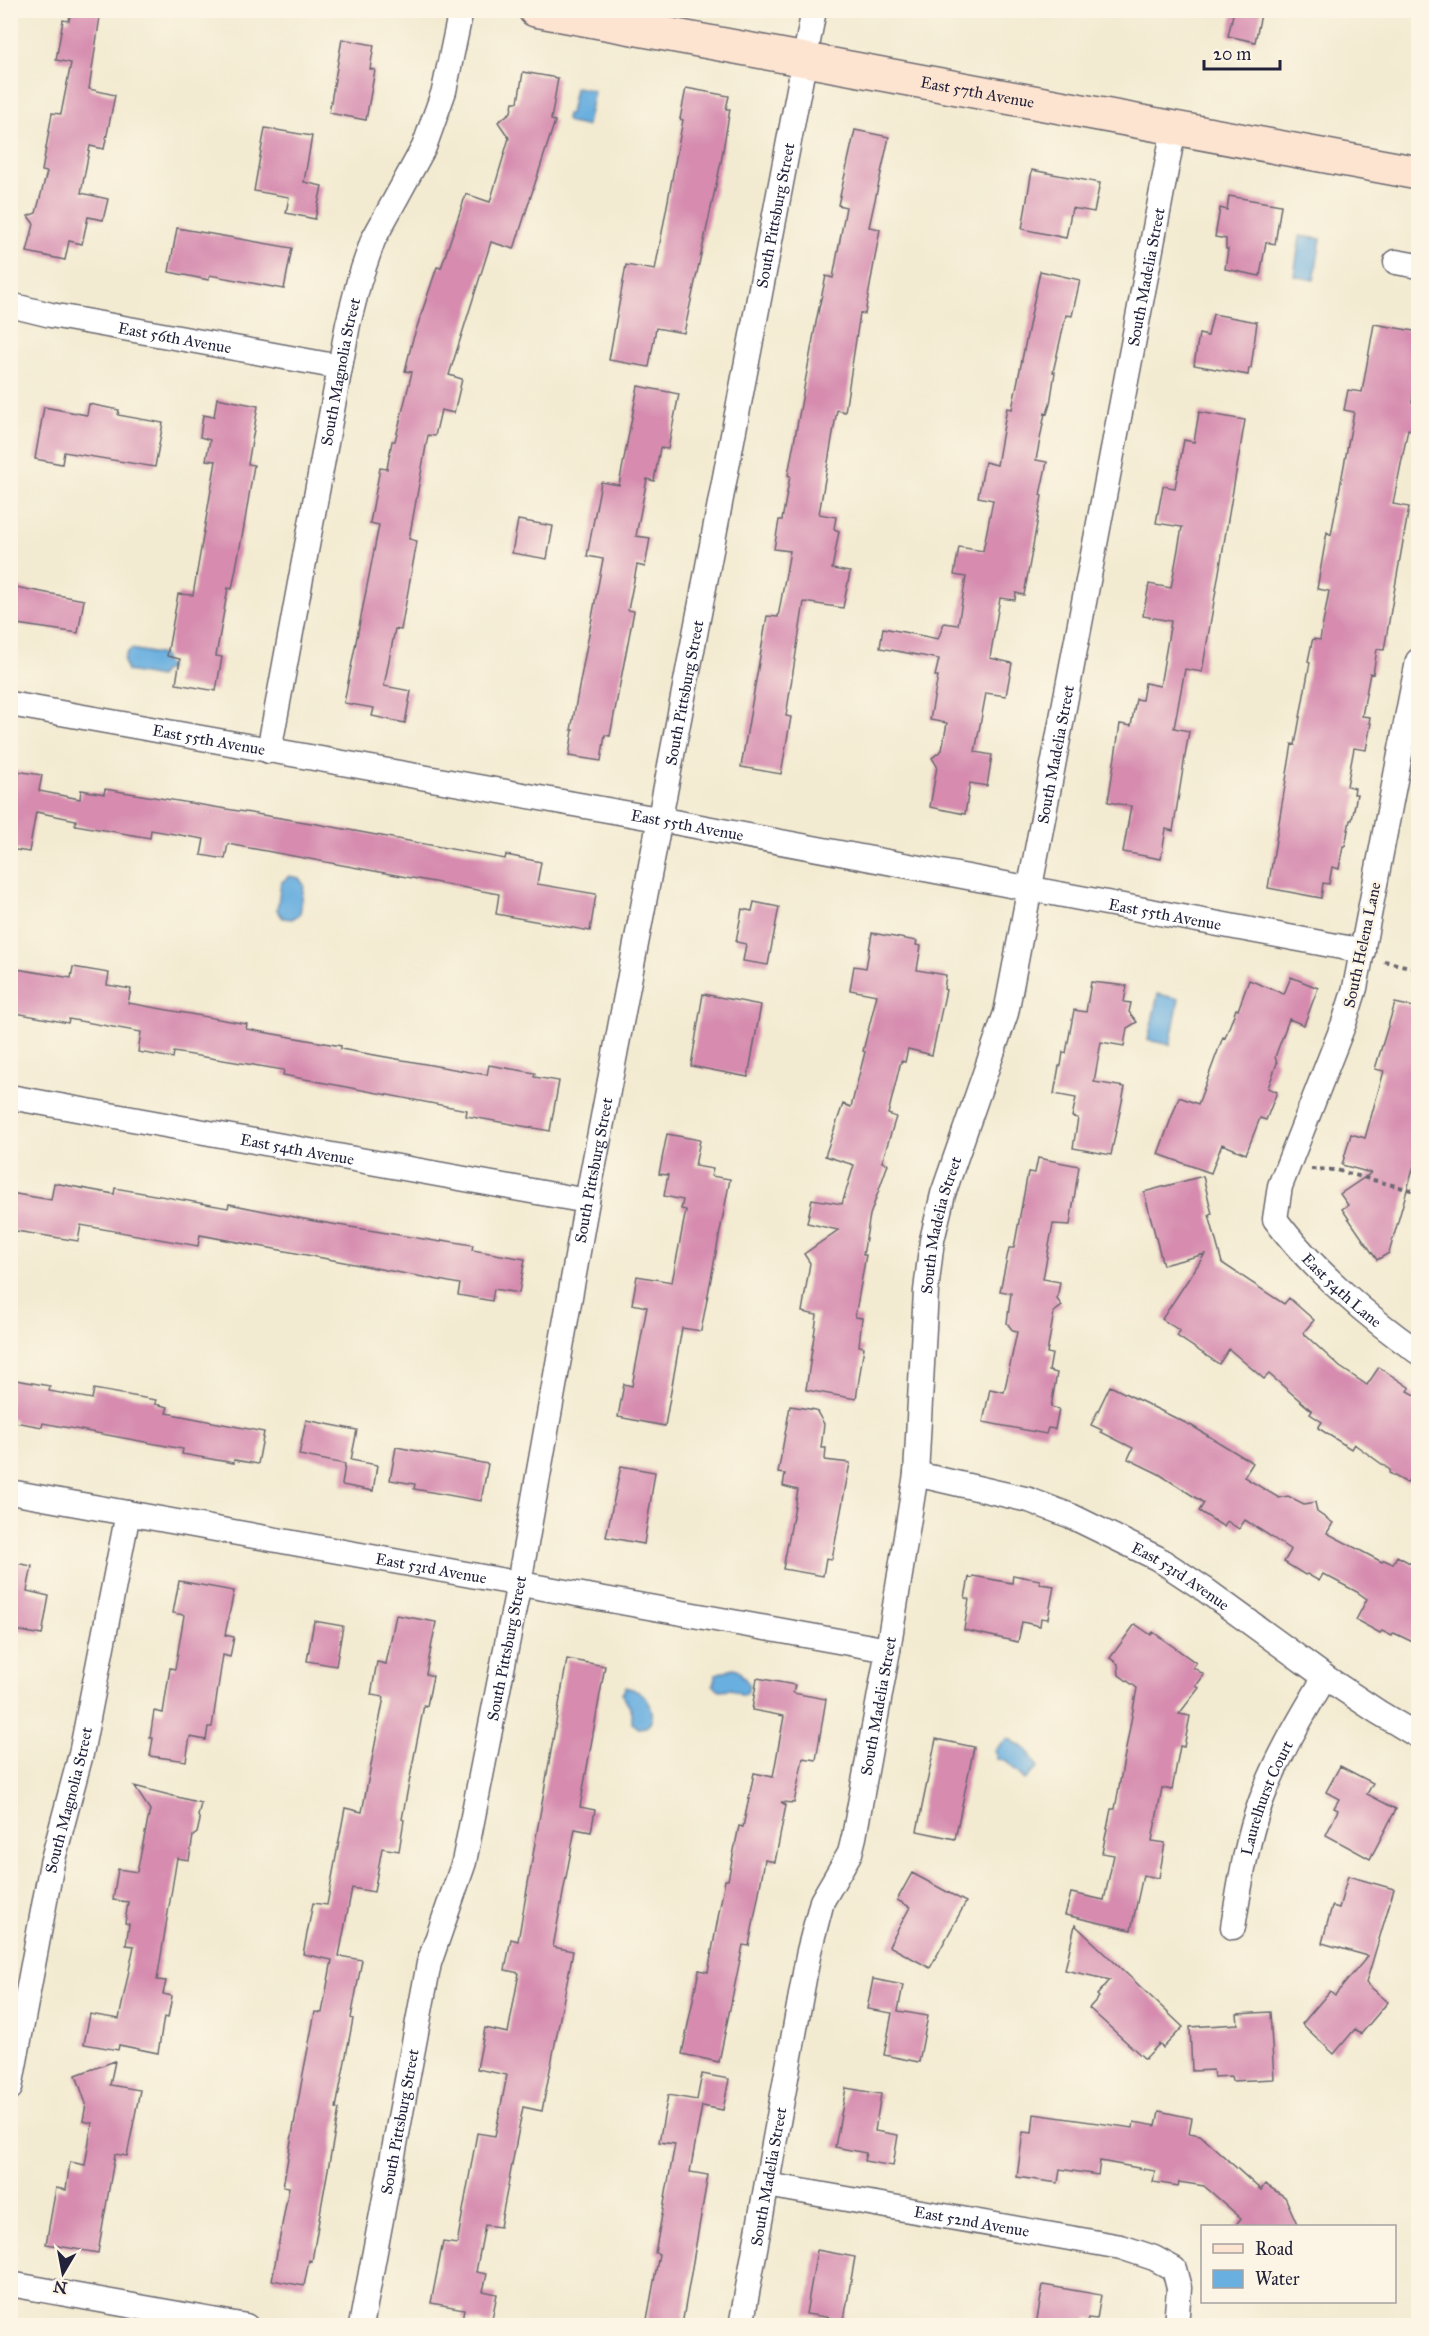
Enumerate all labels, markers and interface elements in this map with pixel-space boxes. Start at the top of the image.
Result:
scale bar [1204,33,1280,71]
text: 20 m [1213,43,1251,65]
street label: East 57th Avenue [919,72,1036,112]
street label: South Pittsburg Street [752,141,798,290]
street label: South Madelia Street [1123,206,1168,348]
street label: South Magnolia Street [316,295,364,447]
street label: East 56th Avenue [117,318,233,357]
street label: South Pittsburg Street [661,618,707,767]
street label: South Madelia Street [1033,683,1078,825]
street label: East 55th Avenue [151,720,267,759]
street label: East 55th Avenue [630,805,746,844]
street label: South Helena Lane [1339,880,1385,1010]
street label: East 55th Avenue [1107,894,1223,934]
street label: South Pittsburg Street [570,1096,616,1244]
street label: East 54th Avenue [239,1129,356,1168]
street label: South Madelia Street [916,1153,965,1295]
street label: East 54th Lane [1298,1249,1386,1331]
street label: East 53rd Avenue [1129,1538,1234,1614]
street label: East 53rd Avenue [374,1548,489,1587]
street label: South Pittsburg Street [483,1574,530,1723]
street label: South Madelia Street [856,1635,900,1777]
street label: South Magnolia Street [41,1725,96,1875]
street label: Laurelhurst Court [1237,1737,1297,1857]
street label: South Pittsburg Street [376,2047,422,2196]
street label: South Madelia Street [746,2105,790,2247]
street label: East 52nd Avenue [913,2201,1031,2240]
legend [1201,2225,1396,2303]
text: Road [1255,2238,1293,2260]
north arrow [33,2243,93,2303]
text: Water [1255,2268,1300,2290]
text: N [52,2277,69,2298]

